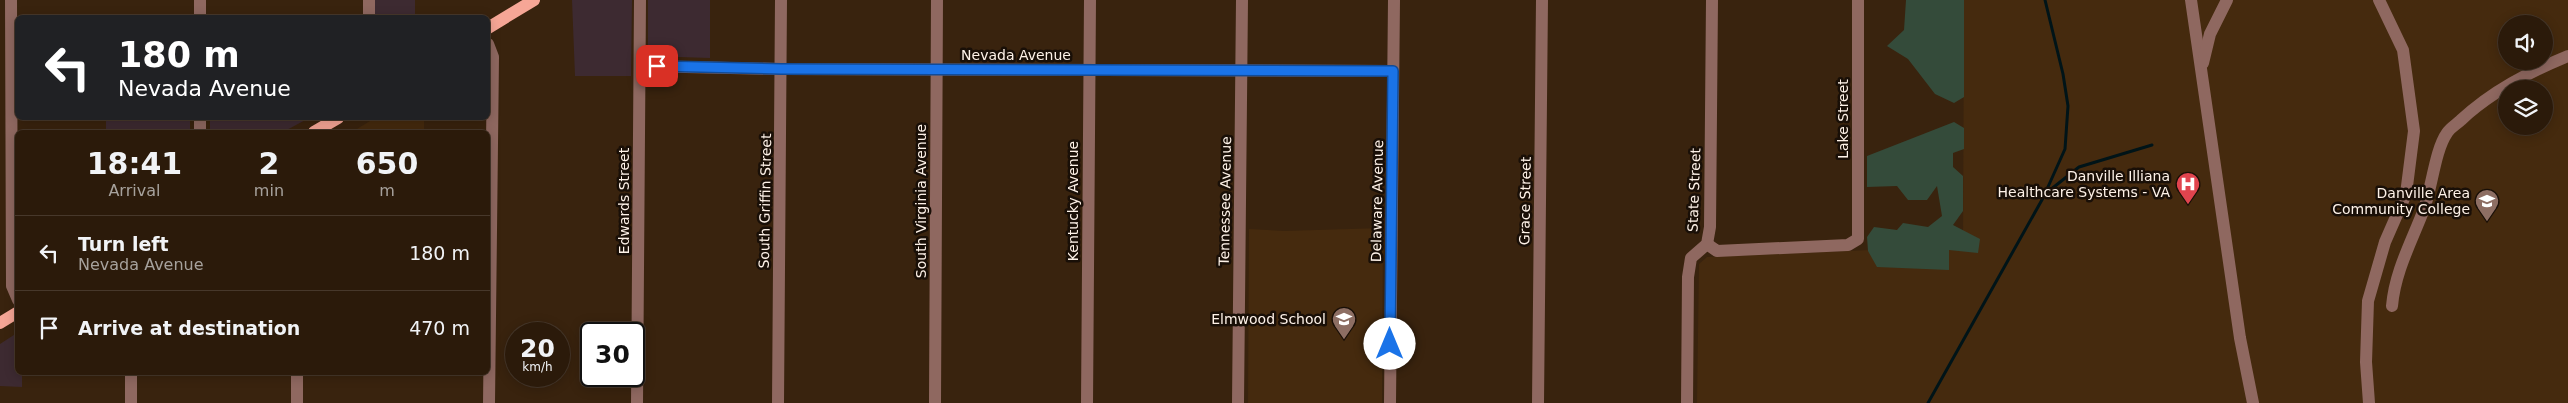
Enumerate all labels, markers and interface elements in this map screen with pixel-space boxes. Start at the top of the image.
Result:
map controls [2498,15,2553,135]
button: sound [2498,15,2553,70]
icon: left [35,35,100,100]
text: 180 m [118,35,240,75]
pin [636,45,678,87]
street label: Nevada Avenue [961,47,1071,63]
icon: arrive [643,52,671,80]
text: Nevada Avenue [118,76,291,101]
street label: Lake Street [1835,79,1851,159]
button: layers [2498,80,2553,135]
street label: South Virginia Avenue [913,124,929,278]
street label: South Griffin Street [756,133,774,269]
street label: Tennessee Avenue [1216,136,1234,267]
street label: Delaware Avenue [1368,140,1386,262]
street label: Kentucky Avenue [1065,141,1081,261]
text: 18:41 [87,146,182,181]
text: 2 [258,146,279,181]
text: 650 [356,146,418,181]
street label: Edwards Street [616,147,632,254]
street label: State Street [1685,147,1703,232]
street label: Grace Street [1516,156,1534,245]
place label: Danville Illiana Healthcare Systems - VA [1998,168,2170,200]
hospital icon: Danville Illiana Healthcare Systems - VA [2175,171,2201,205]
text: Arrival [108,181,160,200]
text: min [254,181,284,200]
text: m [379,181,395,200]
place label: Danville Area Community College [2332,185,2470,217]
school or university icon: Danville Area Community College [2474,188,2500,222]
text: Turn left [78,233,169,255]
icon: left [35,239,63,267]
text: 180 m [409,242,470,264]
text: Nevada Avenue [78,255,204,274]
school or university icon: Elmwood School [1331,306,1357,340]
place label: Elmwood School [1211,311,1326,327]
icon: arrive [35,314,63,342]
text: Arrive at destination [78,317,300,339]
text: 470 m [409,317,470,339]
position arrow [1363,317,1415,369]
speed limit sign: 30 [580,322,645,387]
text: 20 [520,334,555,363]
text: km/h [522,360,553,374]

